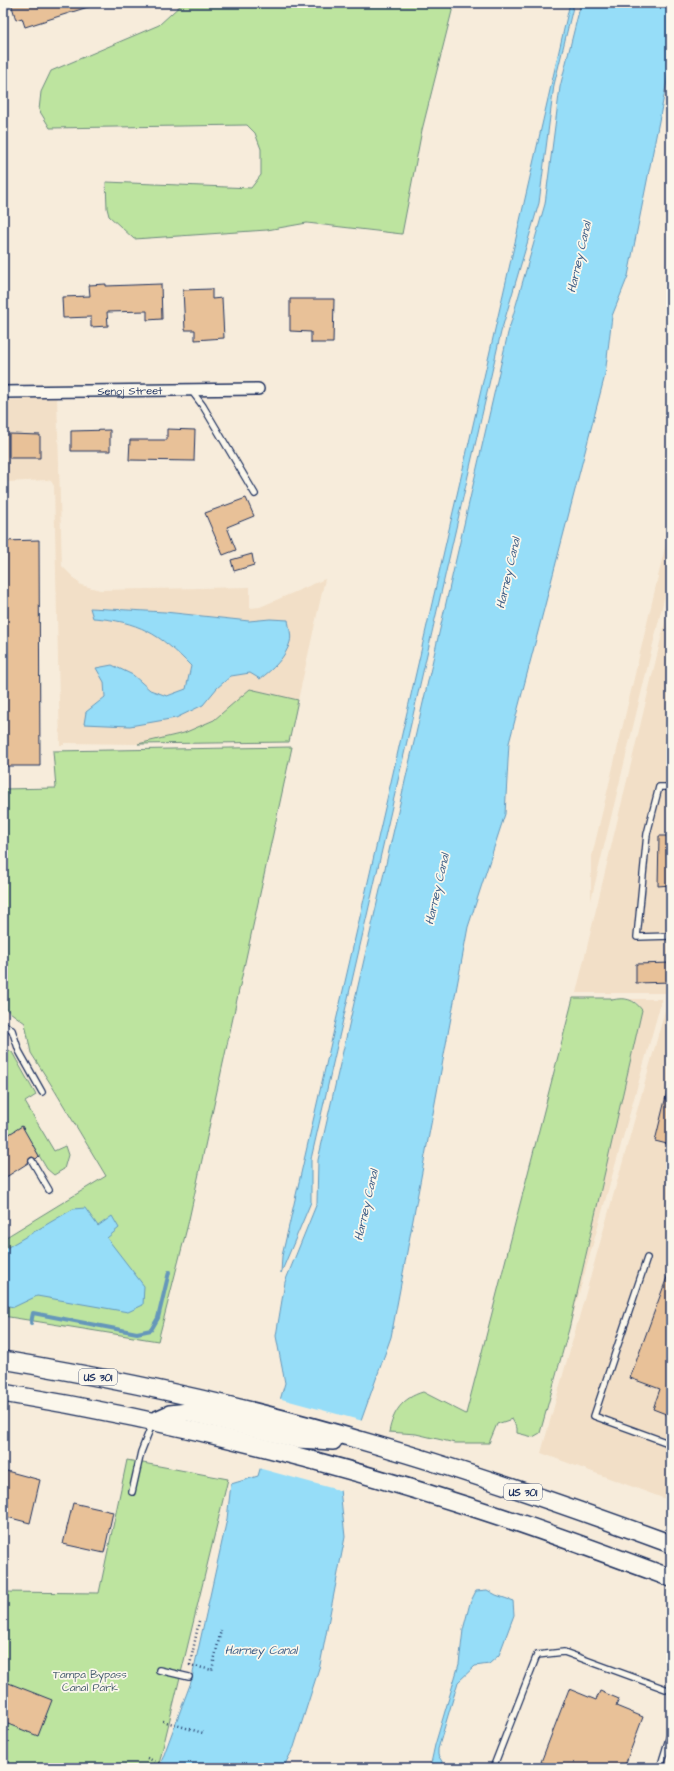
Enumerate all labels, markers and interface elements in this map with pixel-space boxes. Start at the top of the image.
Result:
water label: Harney Canal [563,218,596,294]
street label: Senoj Street [97,383,163,399]
water label: Harney Canal [492,534,525,610]
water label: Harney Canal [421,850,454,926]
water label: Harney Canal [350,1166,383,1242]
road number: US 301 [79,1369,117,1385]
road number: US 301 [504,1484,542,1500]
water label: Harney Canal [225,1642,299,1659]
park label: Tampa Bypass Canal Park [53,1667,127,1695]

